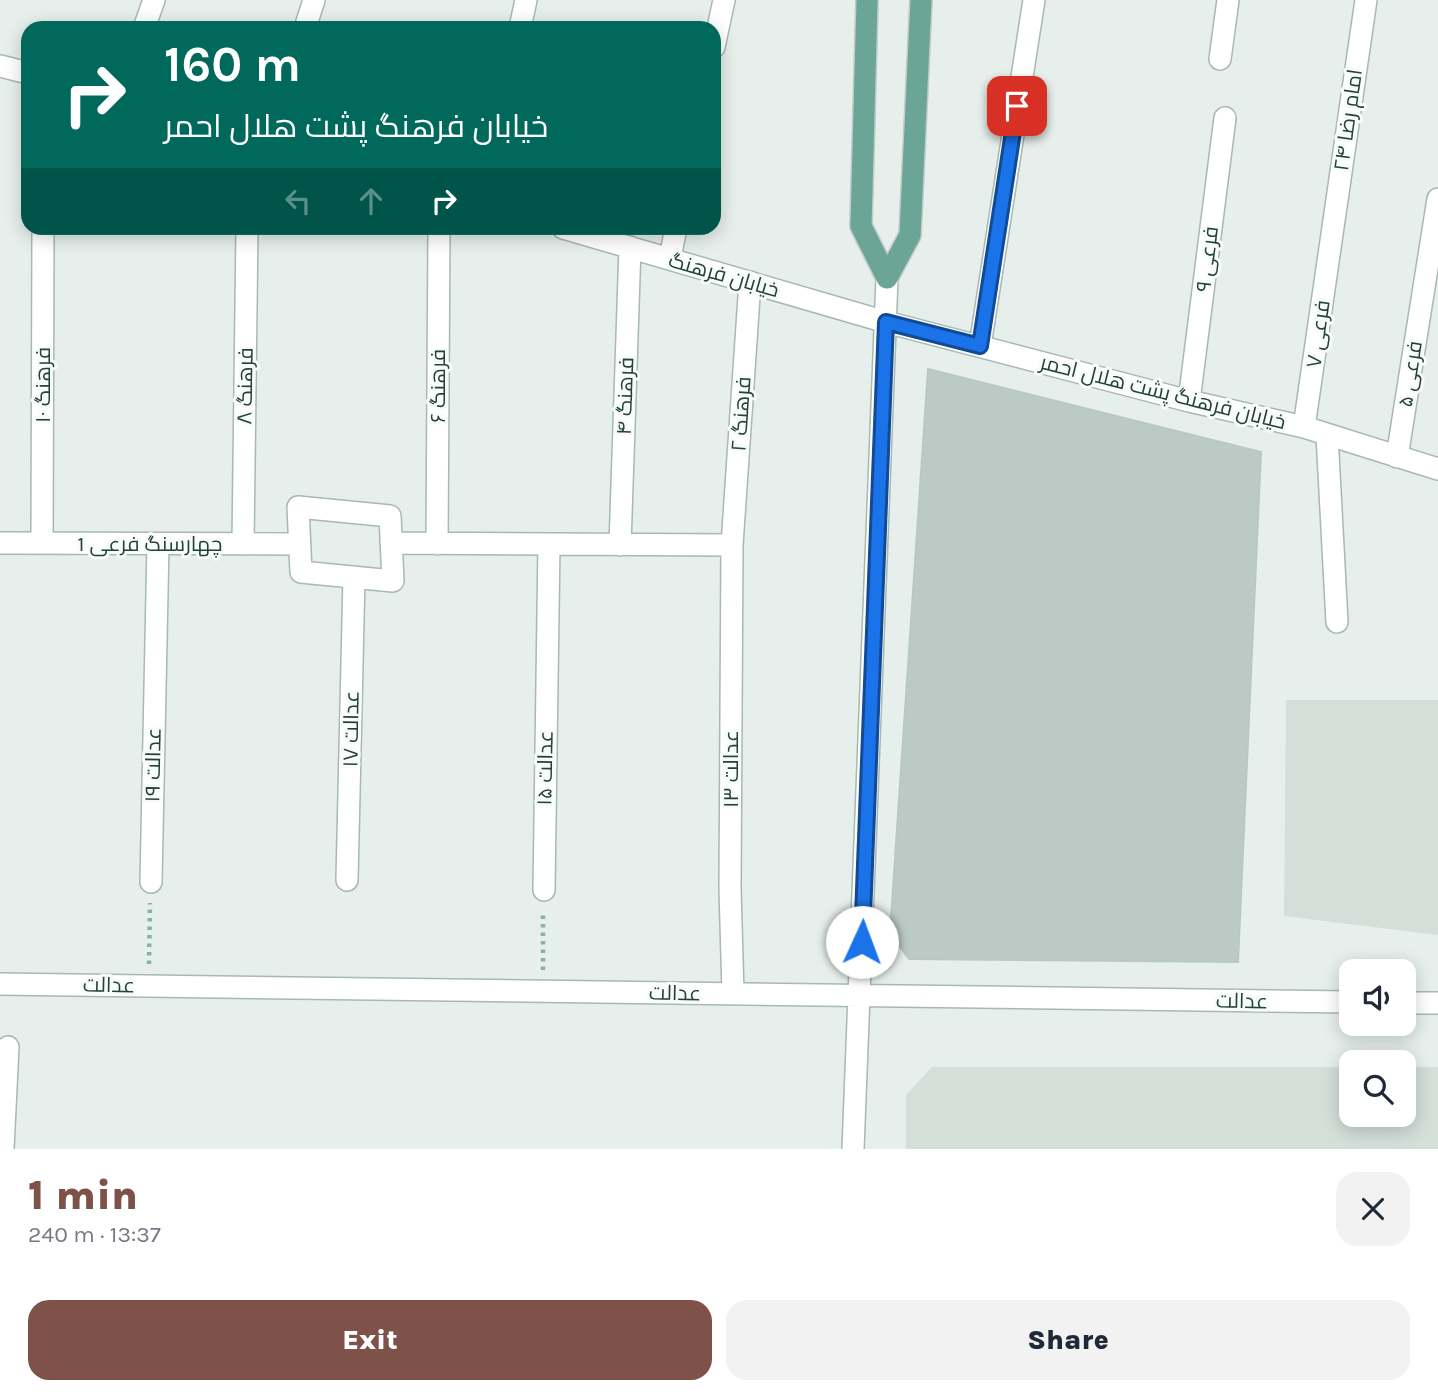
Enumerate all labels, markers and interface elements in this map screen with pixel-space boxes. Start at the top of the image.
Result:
text: 160 m [164,36,301,93]
icon: right [49,49,140,140]
street label: امام رضا ۲۴ [1329,68,1369,173]
pin [987,76,1047,136]
icon: arrive [998,87,1036,125]
text: خیابان فرهنگ پشت هلال احمر [164,108,548,145]
icon: left [279,182,317,220]
icon: ahead [352,182,390,220]
icon: right [425,182,463,220]
street label: فرعی ۹ [1191,225,1224,293]
street label: خیابان فرهنگ [666,248,782,303]
street label: فرعی ۷ [1301,299,1336,370]
street label: فرعی ۵ [1393,339,1428,409]
street label: فرهنگ ۱۰ [31,347,55,423]
street label: فرهنگ ۸ [232,347,258,425]
street label: فرهنگ ۶ [426,349,450,423]
street label: خیابان فرهنگ پشت هلال احمر [1036,350,1288,436]
street label: فرهنگ ۴ [612,357,638,435]
street label: فرهنگ ۲ [726,376,756,452]
street label: چهارسنگ فرعی 1 [78,532,222,558]
street label: عدالت ۱۷ [338,690,364,768]
street label: عدالت ۱۹ [140,727,166,803]
street label: عدالت ۱۵ [532,730,558,806]
street label: عدالت ۱۳ [719,730,743,808]
position arrow [825,905,899,979]
map controls [1339,959,1416,1127]
button: sound [1339,959,1416,1036]
street label: عدالت [83,973,135,997]
street label: عدالت [649,981,701,1005]
street label: عدالت [1216,989,1268,1013]
button: search [1339,1050,1416,1127]
text: 1 min [28,1170,138,1220]
button: close [1336,1172,1410,1246]
text: 240 m · 13:37 [28,1221,161,1248]
button: Exit [28,1300,712,1380]
button: Share [726,1300,1410,1380]

